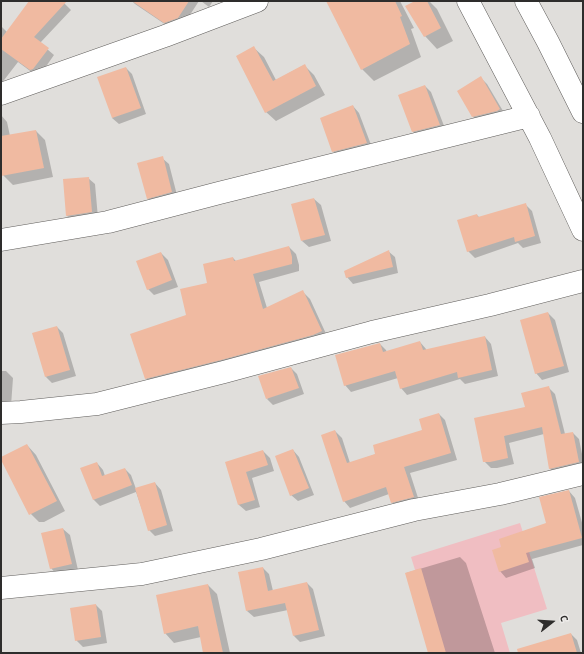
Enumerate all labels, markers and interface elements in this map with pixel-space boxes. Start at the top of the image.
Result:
north arrow [532,602,572,642]
text: С [558,614,570,623]

